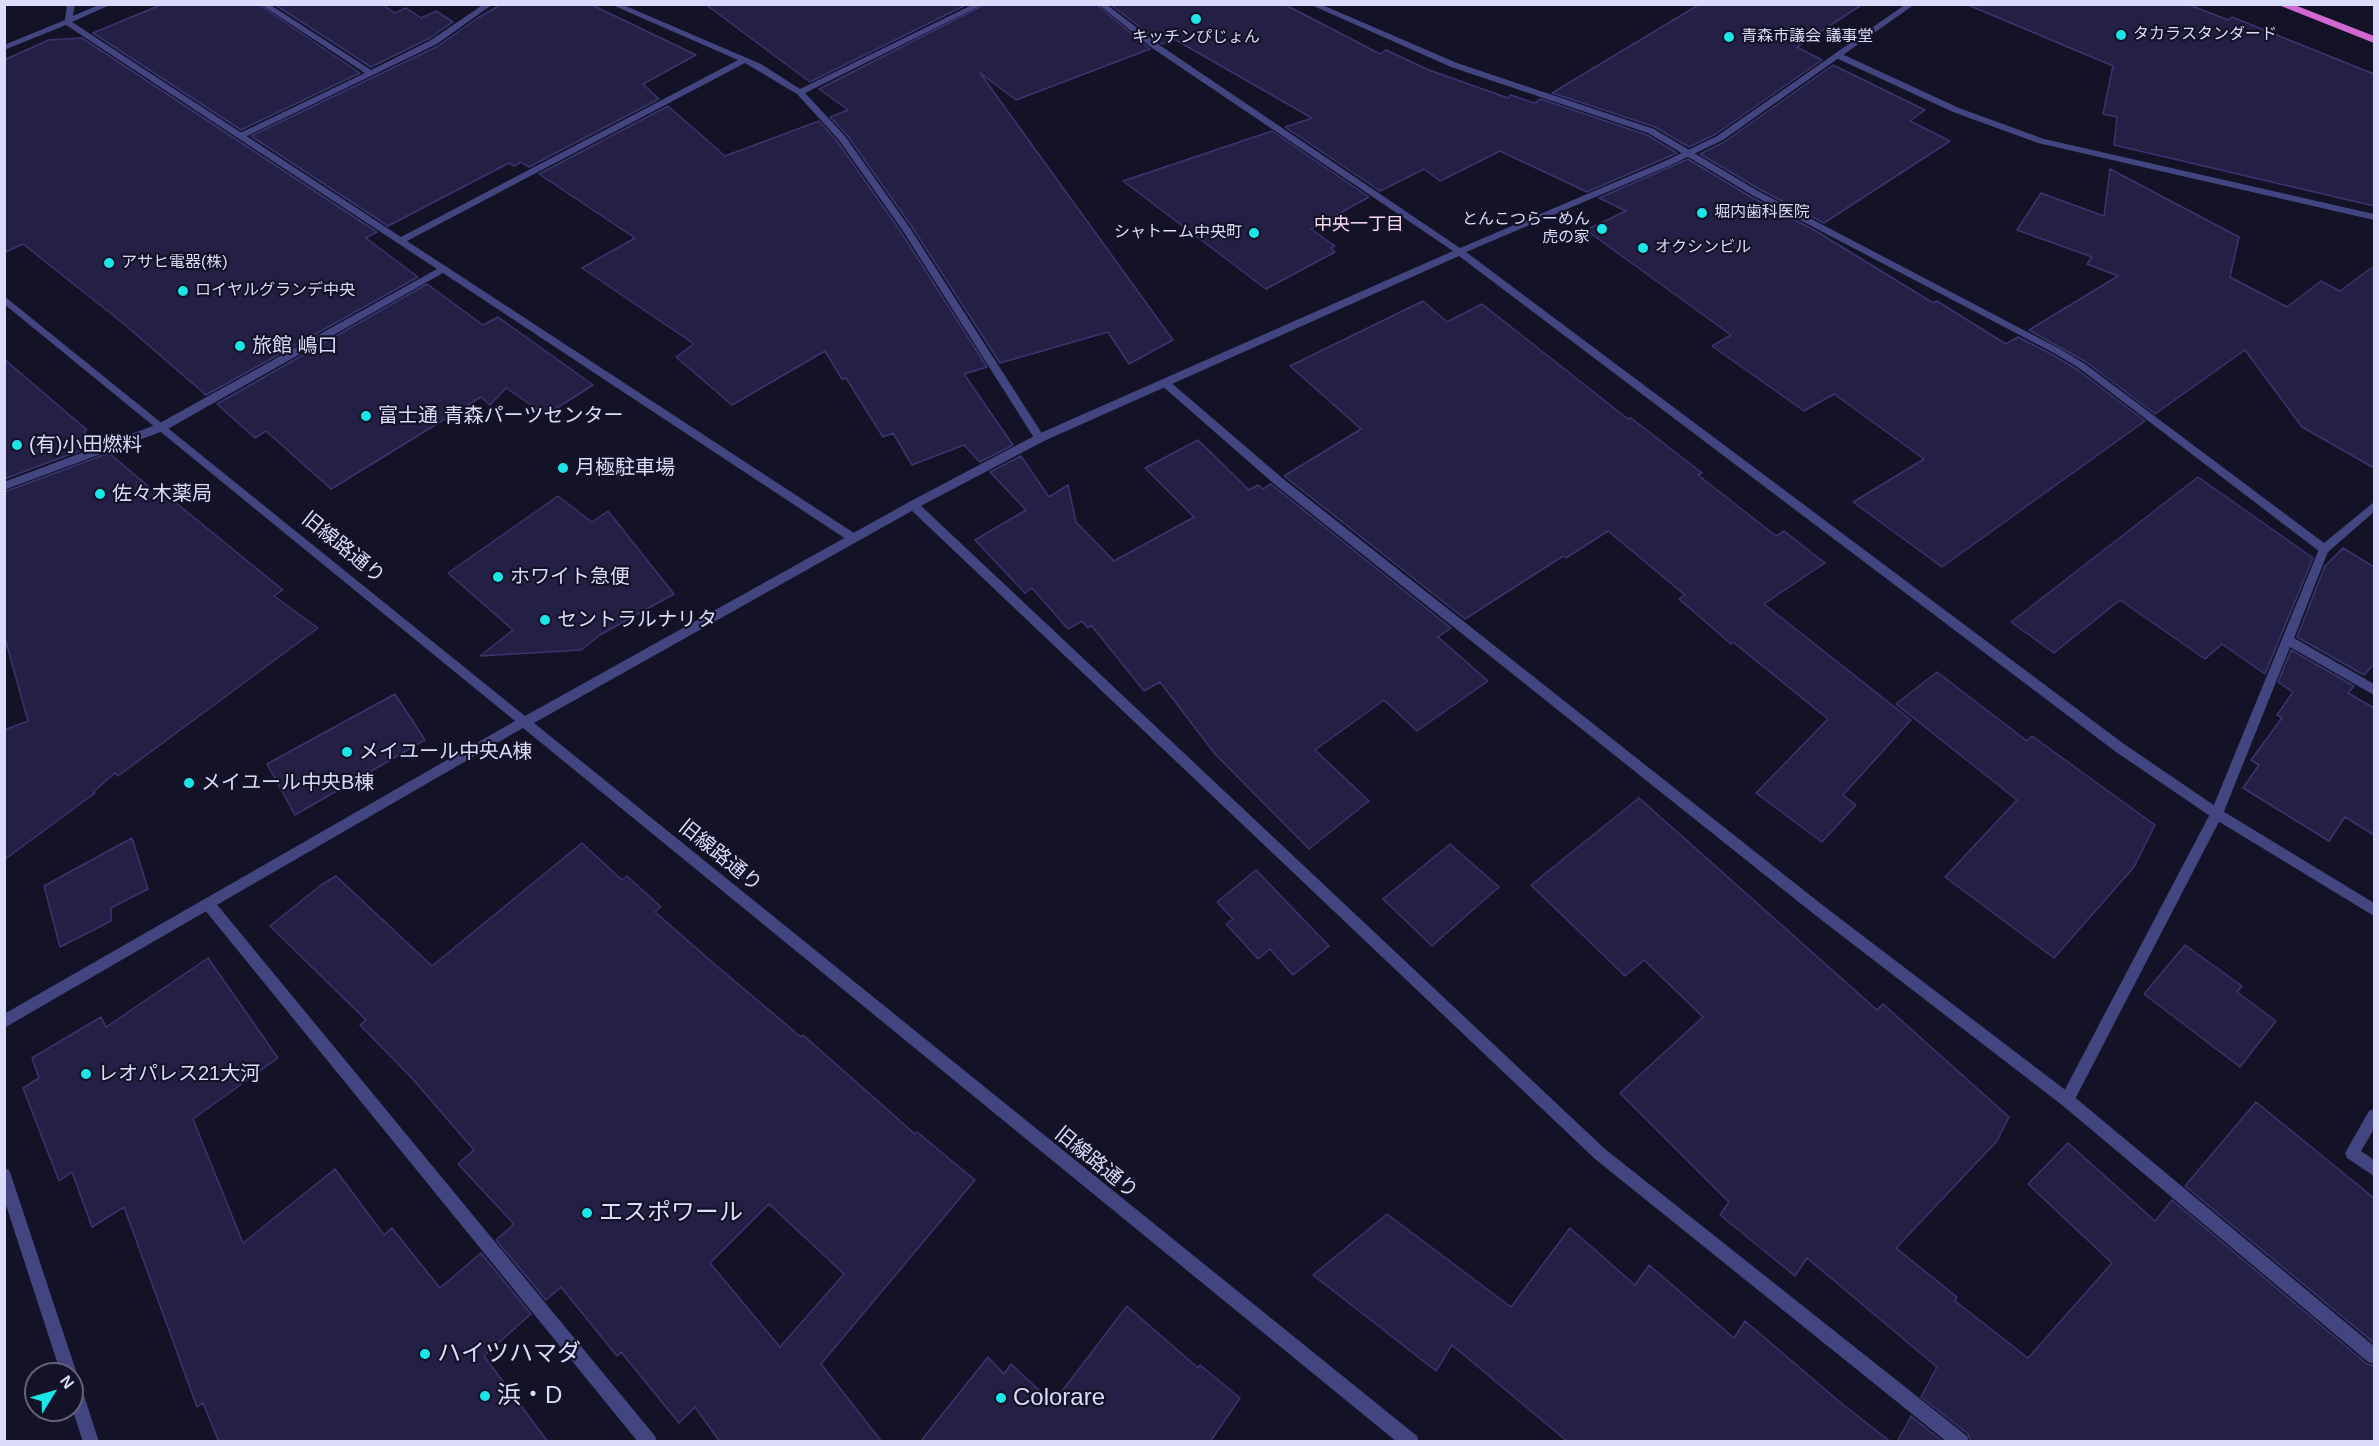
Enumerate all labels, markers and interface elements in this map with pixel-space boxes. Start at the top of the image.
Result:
marker: キッチンぴじょん [1189,12,1203,26]
place label: タカラスタンダード [2133,25,2277,45]
place label: 青森市議会 議事堂 [1741,27,1873,47]
place label: キッチンぴじょん [1132,28,1260,48]
marker: タカラスタンダード [2114,28,2128,42]
marker: 青森市議会 議事堂 [1722,30,1736,44]
place label: 堀内歯科医院 [1714,203,1810,223]
marker: 堀内歯科医院 [1695,206,1709,220]
place label: とんこつらーめん 虎の家 [1462,210,1590,248]
district label: 中央一丁目 [1314,214,1404,236]
marker: とんこつらーめん 虎の家 [1595,222,1609,236]
place label: シャトーム中央町 [1114,223,1242,243]
marker: シャトーム中央町 [1247,226,1261,240]
place label: オクシンビル [1655,238,1751,258]
marker: オクシンビル [1636,241,1650,255]
place label: アサヒ電器(株) [121,253,228,273]
marker: アサヒ電器(株) [102,256,116,270]
place label: ロイヤルグランデ中央 [195,281,355,301]
marker: ロイヤルグランデ中央 [176,284,190,298]
place label: 旅館 嶋口 [252,334,338,358]
marker: 旅館 嶋口 [233,339,247,353]
place label: 富士通 青森パーツセンター [378,404,624,428]
marker: 富士通 青森パーツセンター [359,409,373,423]
place label: (有)小田燃料 [29,433,142,457]
marker: (有)小田燃料 [10,438,24,452]
place label: 月極駐車場 [575,456,675,480]
marker: 月極駐車場 [556,461,570,475]
place label: 佐々木薬局 [112,482,212,506]
marker: 佐々木薬局 [93,487,107,501]
street label: 旧線路通り [297,507,389,589]
place label: ホワイト急便 [510,565,630,589]
marker: ホワイト急便 [491,570,505,584]
place label: セントラルナリタ [557,608,717,632]
marker: セントラルナリタ [538,613,552,627]
place label: メイユール中央A棟 [359,740,532,764]
marker: メイユール中央A棟 [340,745,354,759]
place label: メイユール中央B棟 [201,771,374,795]
marker: メイユール中央B棟 [182,776,196,790]
street label: 旧線路通り [674,815,766,897]
place label: レオパレス21大河 [98,1062,260,1086]
marker: レオパレス21大河 [79,1067,93,1081]
street label: 旧線路通り [1050,1122,1142,1204]
place label: エスポワール [599,1199,743,1227]
marker: エスポワール [580,1206,594,1220]
place label: ハイツハマダ [437,1340,581,1368]
marker: ハイツハマダ [418,1347,432,1361]
north arrow [24,1362,84,1422]
text: N [57,1372,77,1392]
place label: 浜・D [497,1382,562,1410]
place label: Colorare [1013,1384,1105,1412]
marker: 浜・D [478,1389,492,1403]
marker: Colorare [994,1391,1008,1405]

